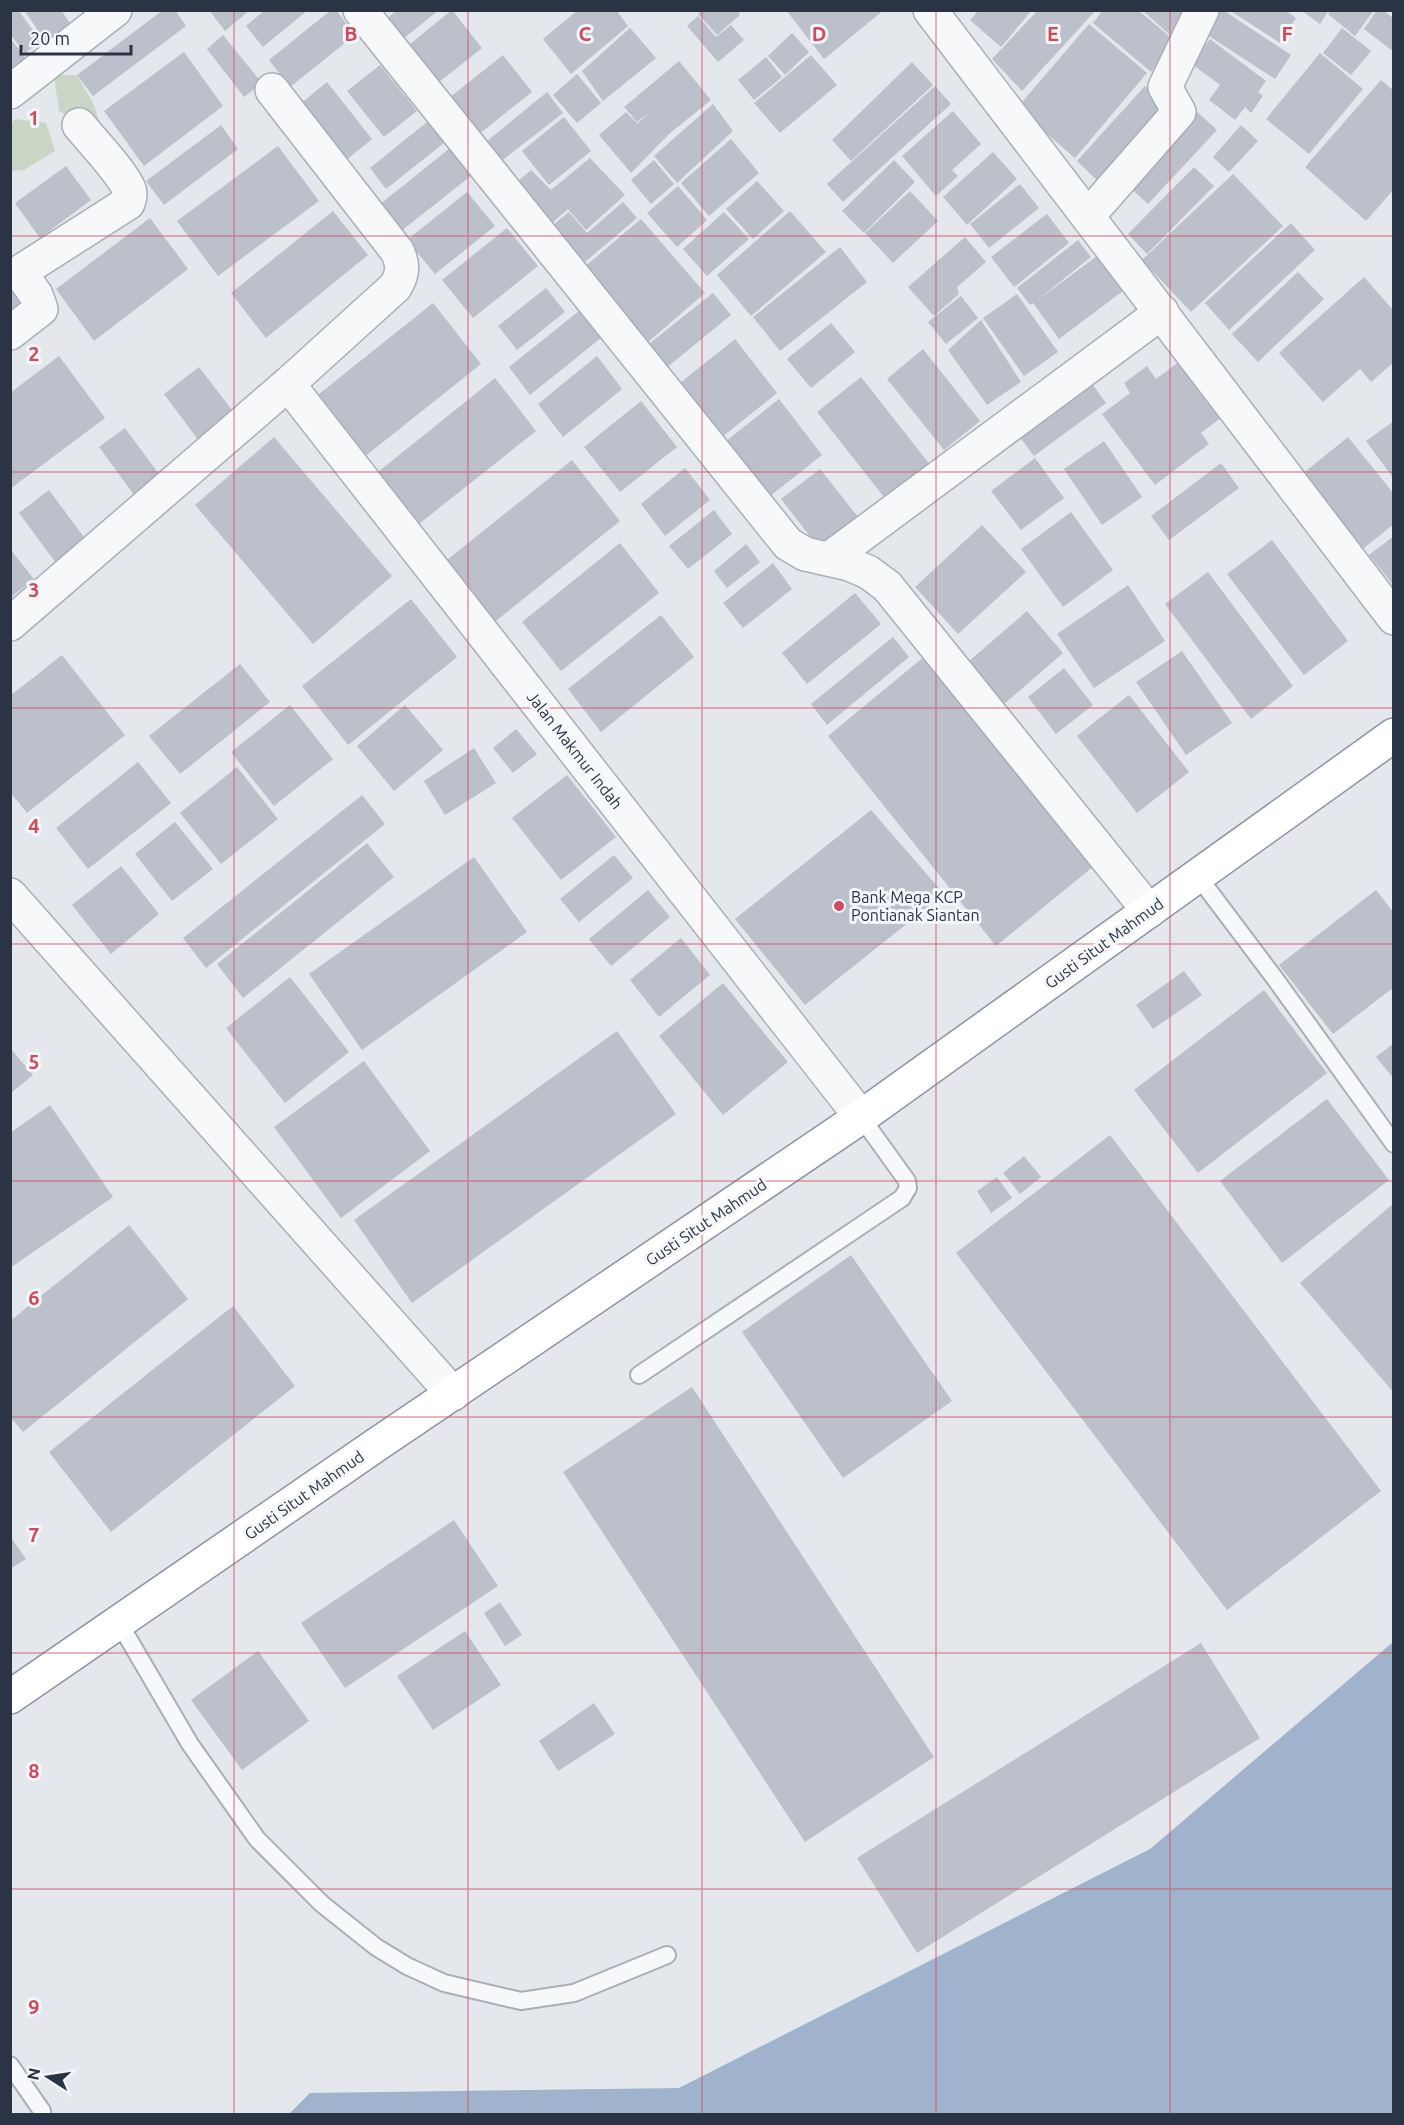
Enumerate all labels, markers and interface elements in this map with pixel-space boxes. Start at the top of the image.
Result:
scale bar [21,18,130,56]
text: B [344,22,358,45]
text: C [579,22,592,45]
text: D [812,22,826,45]
text: E [1047,22,1059,45]
text: F [1281,22,1293,45]
text: 20 m [30,28,70,48]
text: 1 [28,106,40,129]
text: 2 [28,342,40,365]
text: 3 [28,578,40,601]
street label: Jalan Makmur Indah [524,688,626,812]
text: 4 [28,814,40,837]
place label: Bank Mega KCP Pontianak Siantan [851,888,980,924]
street label: Gusti Situt Mahmud [1041,894,1167,992]
marker: Bank Mega KCP Pontianak Siantan [832,899,846,913]
text: 5 [28,1050,40,1073]
street label: Gusti Situt Mahmud [642,1175,770,1269]
text: 6 [28,1286,40,1309]
street label: Gusti Situt Mahmud [241,1447,367,1543]
text: 7 [28,1523,40,1546]
text: 8 [28,1759,40,1782]
text: 9 [28,1995,40,2018]
north arrow [18,2047,78,2107]
text: N [23,2066,43,2082]

